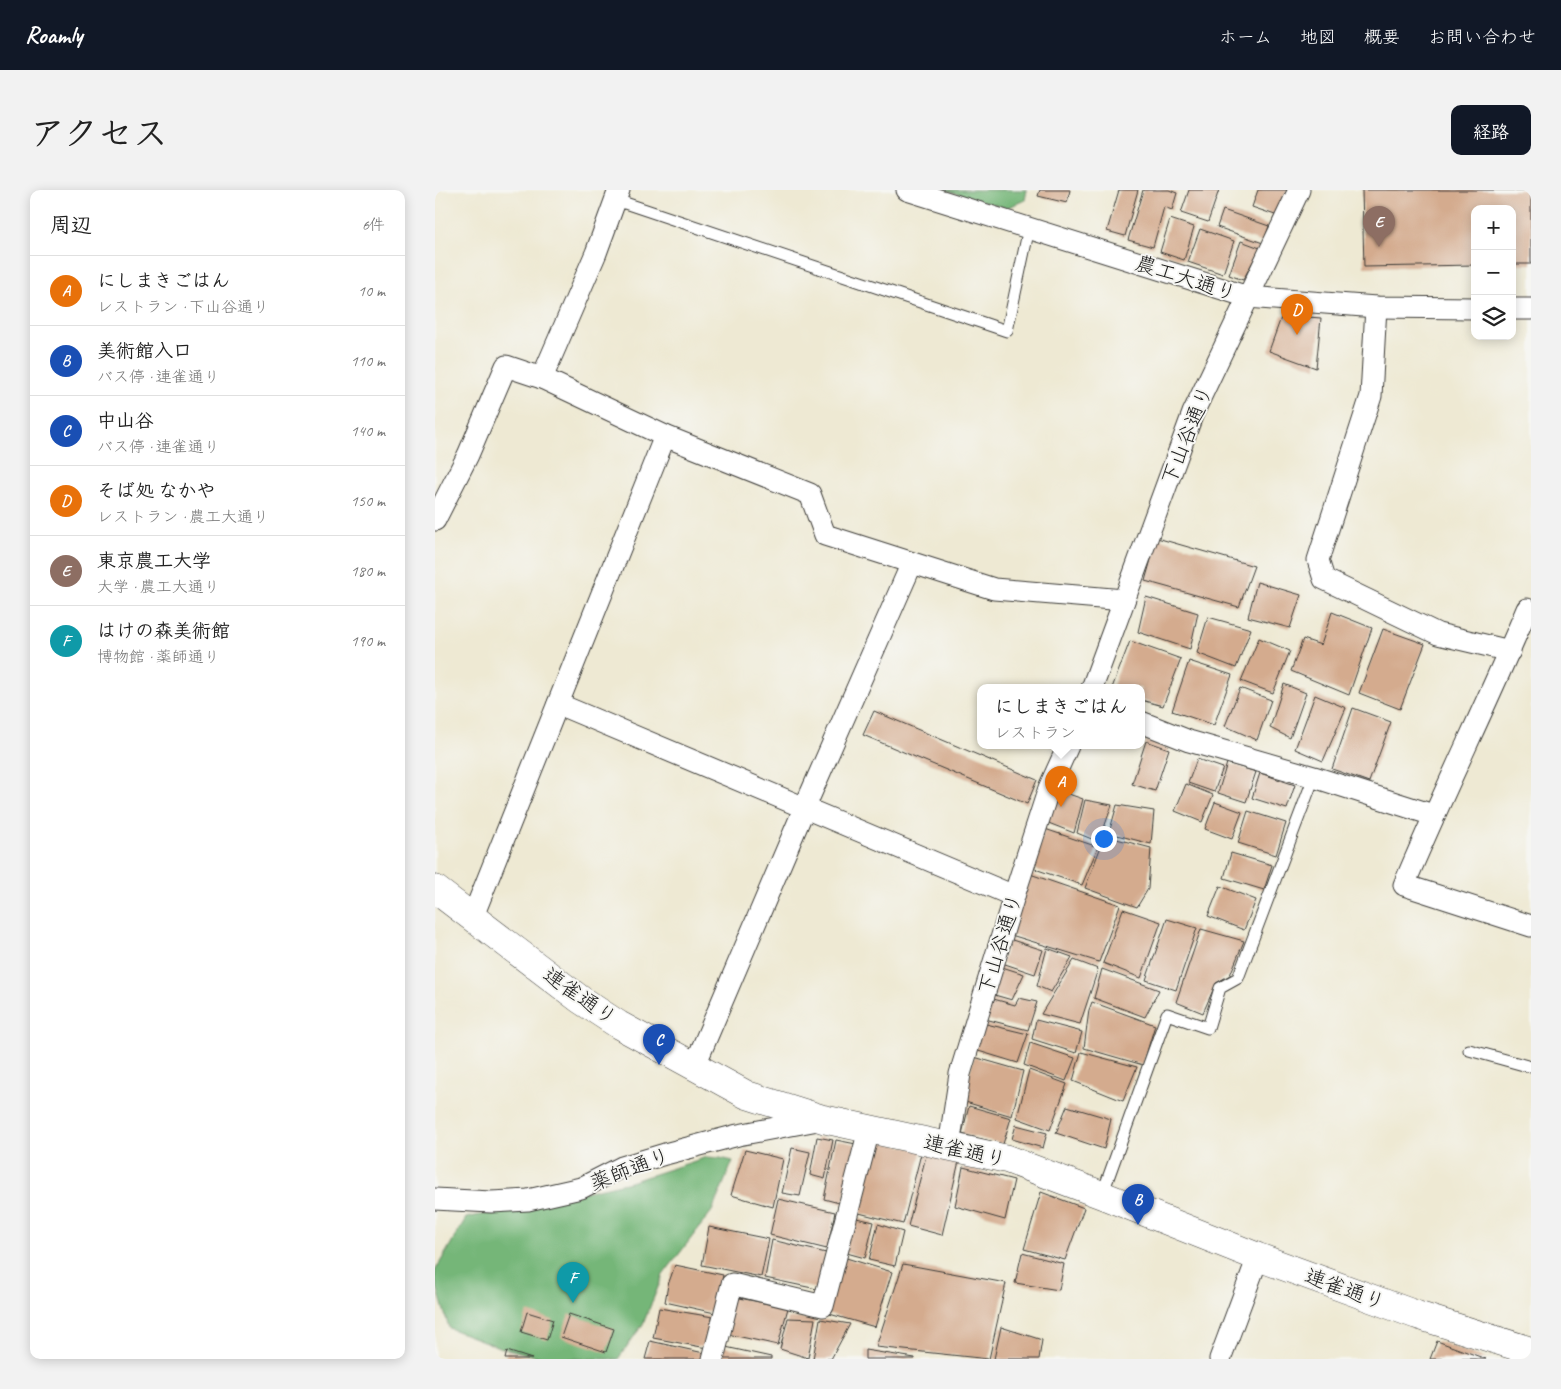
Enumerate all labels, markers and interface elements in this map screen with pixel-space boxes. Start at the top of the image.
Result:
text: Roamly [25,20,82,50]
text: ホーム [1219,26,1272,48]
text: 地図 [1300,26,1336,48]
text: 概要 [1364,26,1400,48]
text: お問い合わせ [1428,26,1536,48]
button: 経路 [1451,105,1531,155]
text: アクセス [30,111,168,156]
map controls [1471,205,1516,340]
button: + [1471,205,1516,250]
pin: E [1363,206,1395,247]
text: 周辺 [50,212,92,238]
text: 6件 [362,215,385,235]
street label: 農工大通り [1132,249,1240,307]
button: − [1471,250,1516,295]
text: にしまきごはん [97,269,230,293]
text: A [62,281,70,301]
text: 10 m [358,281,385,301]
pin: D [1281,294,1313,335]
button: layers [1471,295,1516,340]
text: レストラン · 下山谷通り [97,297,269,317]
text: 美術館入口 [97,339,192,363]
text: B [62,351,70,371]
text: 110 m [351,351,385,371]
text: バス停 · 連雀通り [97,367,220,387]
street label: 下山谷通り [1155,381,1219,489]
text: 中山谷 [97,409,154,433]
text: C [62,421,70,441]
text: 140 m [351,421,385,441]
text: バス停 · 連雀通り [97,437,220,457]
text: そば処 なかや [97,479,216,503]
text: D [61,491,71,511]
text: 150 m [351,491,385,511]
text: レストラン · 農工大通り [97,507,269,527]
text: 東京農工大学 [97,549,211,573]
text: E [62,561,70,581]
text: 180 m [351,561,385,581]
text: 大学 · 農工大通り [97,577,220,597]
text: はけの森美術館 [97,619,230,643]
text: F [62,631,70,651]
text: 190 m [351,631,385,651]
text: 博物館 · 薬師通り [97,647,220,667]
popup [977,684,1145,749]
text: にしまきごはん [994,695,1128,719]
text: レストラン [994,723,1076,743]
pin: A [1045,766,1077,807]
your location [1091,826,1117,852]
street label: 下山谷通り [972,890,1028,998]
street label: 連雀通り [538,961,622,1031]
pin: C [643,1024,675,1065]
street label: 連雀通り [921,1129,1009,1173]
street label: 薬師通り [586,1142,674,1196]
pin: B [1122,1184,1154,1225]
pin: F [557,1262,589,1303]
street label: 連雀通り [1301,1262,1389,1316]

